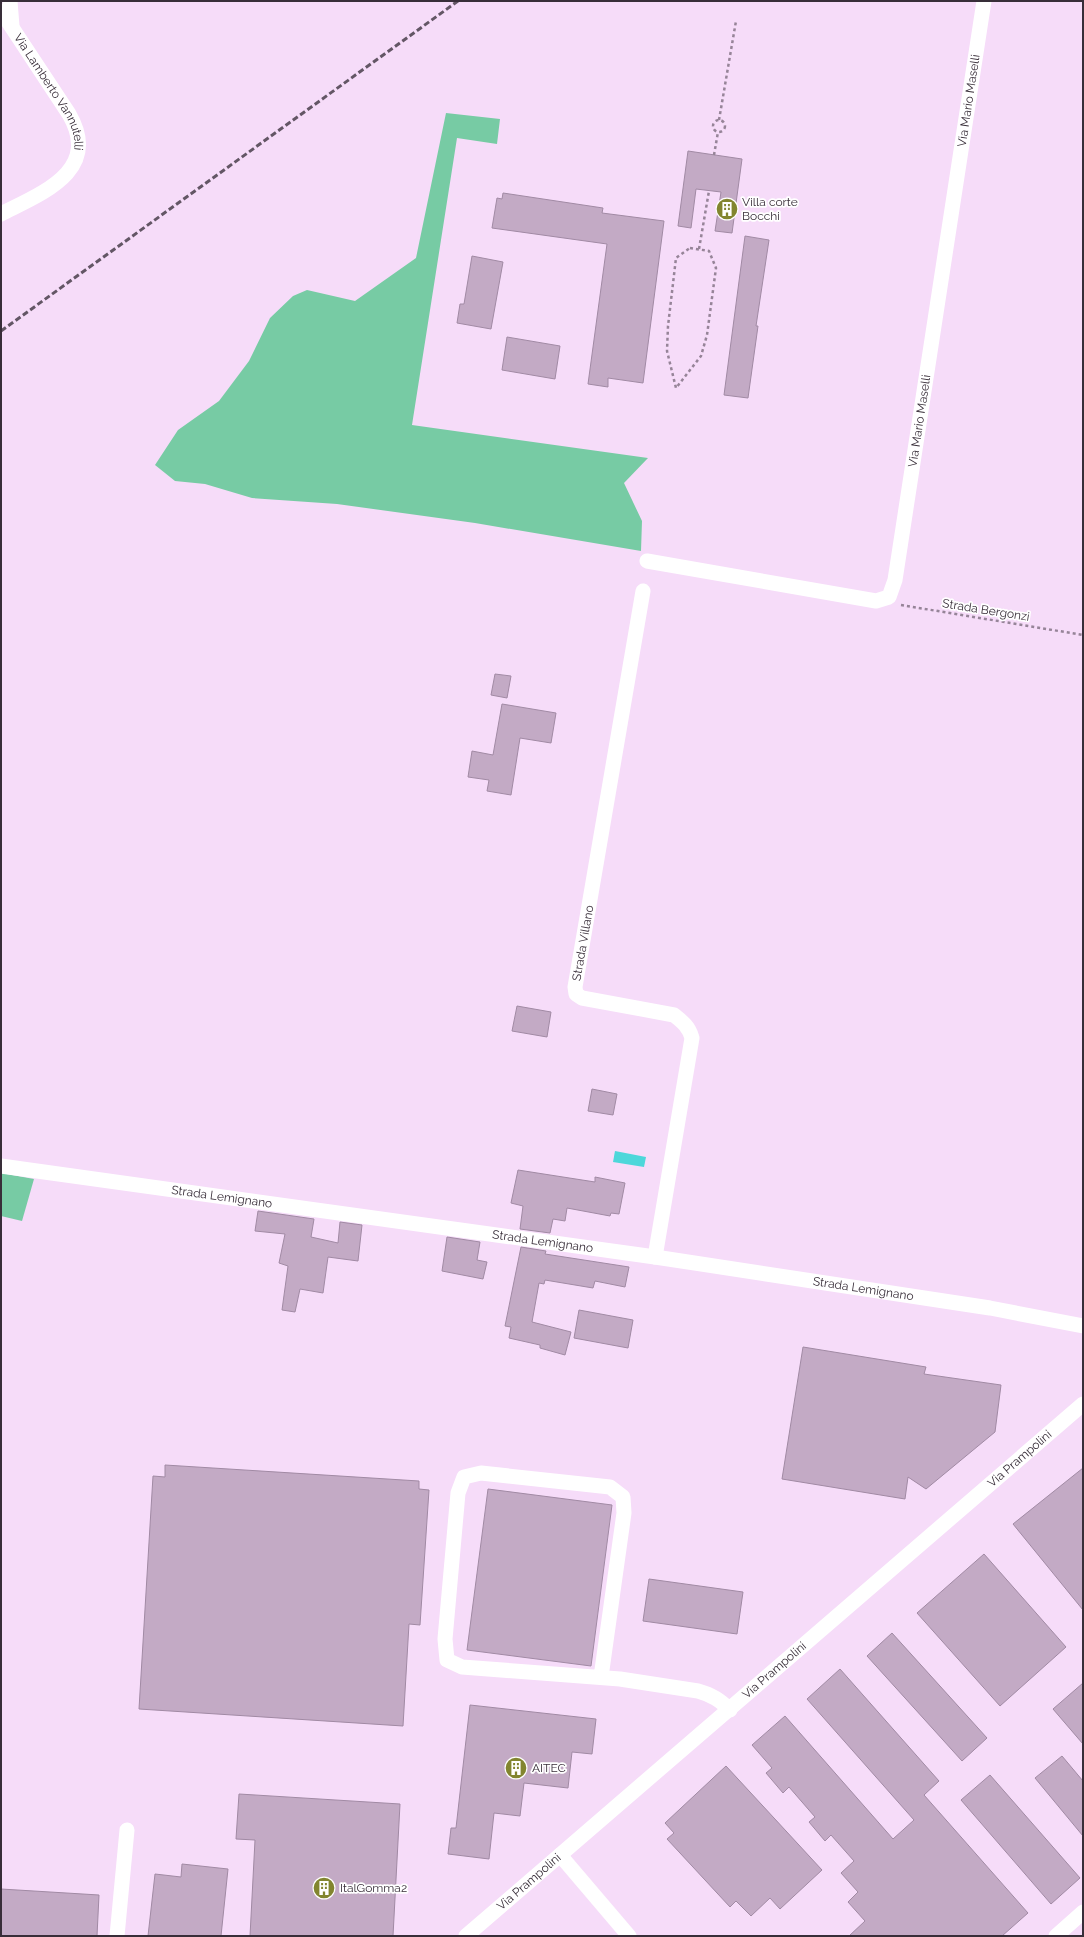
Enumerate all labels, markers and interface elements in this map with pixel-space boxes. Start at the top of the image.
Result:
street label: Via Lamberto Vannutelli [11,31,86,151]
street label: Via Mario Maselli [955,53,983,148]
place label: Villa corte Bocchi [742,195,798,223]
building icon: Villa corte Bocchi [714,196,740,222]
street label: Via Mario Maselli [905,374,933,468]
street label: Strada Bergonzi [941,596,1031,624]
street label: Strada Villano [569,904,597,982]
street label: Strada Lemignano [171,1183,273,1211]
street label: Strada Lemignano [491,1227,594,1255]
street label: Strada Lemignano [812,1274,915,1303]
street label: Via Prampolini [985,1427,1054,1490]
street label: Via Prampolini [739,1639,809,1702]
building icon: AITEC [503,1755,529,1781]
place label: AITEC [532,1761,566,1775]
street label: Via Prampolini [494,1850,564,1913]
building icon: ItalGomma2 [311,1875,337,1901]
place label: ItalGomma2 [340,1881,407,1895]

